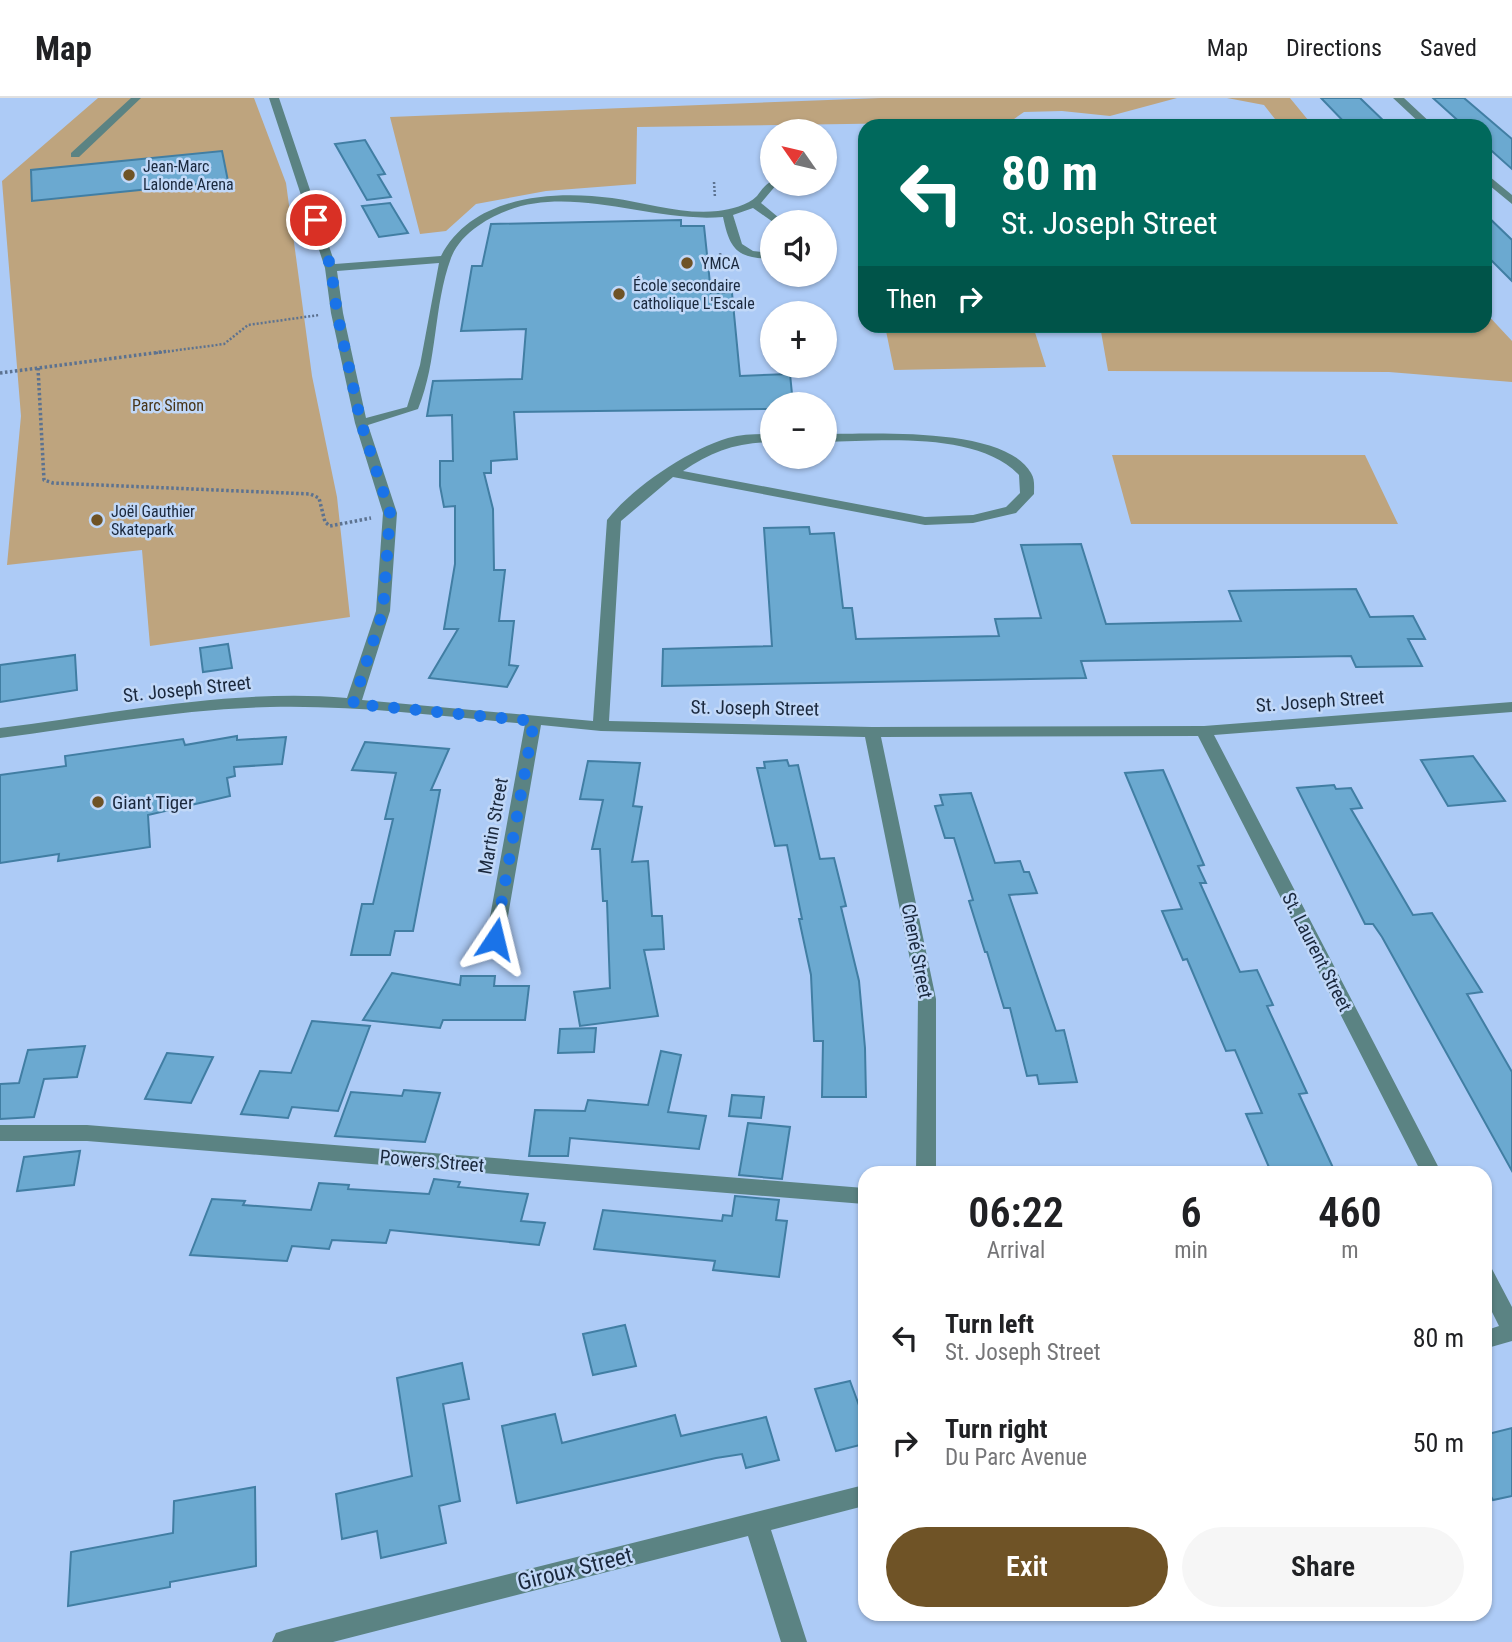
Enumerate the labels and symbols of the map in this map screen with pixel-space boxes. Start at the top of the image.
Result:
north arrow [760,119,836,196]
place label: Jean-Marc Lalonde Arena [143,157,234,194]
marker: Jean-Marc Lalonde Arena [121,167,137,183]
pin [286,190,346,250]
place label: YMCA [701,254,740,273]
marker: YMCA [679,255,695,271]
place label: École secondaire catholique L'Escale [633,276,755,313]
marker: École secondaire catholique L'Escale [611,286,627,302]
park label: Parc Simon [132,396,204,415]
place label: Joël Gauthier Skatepark [111,502,195,539]
marker: Joël Gauthier Skatepark [89,512,105,528]
street label: St. Joseph Street [122,671,252,707]
street label: St. Joseph Street [1255,685,1385,717]
street label: St. Joseph Street [691,695,819,721]
street label: Martin Street [473,776,513,876]
place label: Giant Tiger [112,791,194,814]
marker: Giant Tiger [90,794,106,810]
street label: St. Laurent Street [1277,889,1357,1015]
position arrow [458,902,532,976]
street label: Chené Street [897,902,937,1000]
street label: Powers Street [379,1145,485,1177]
street label: Giroux Street [515,1542,635,1596]

